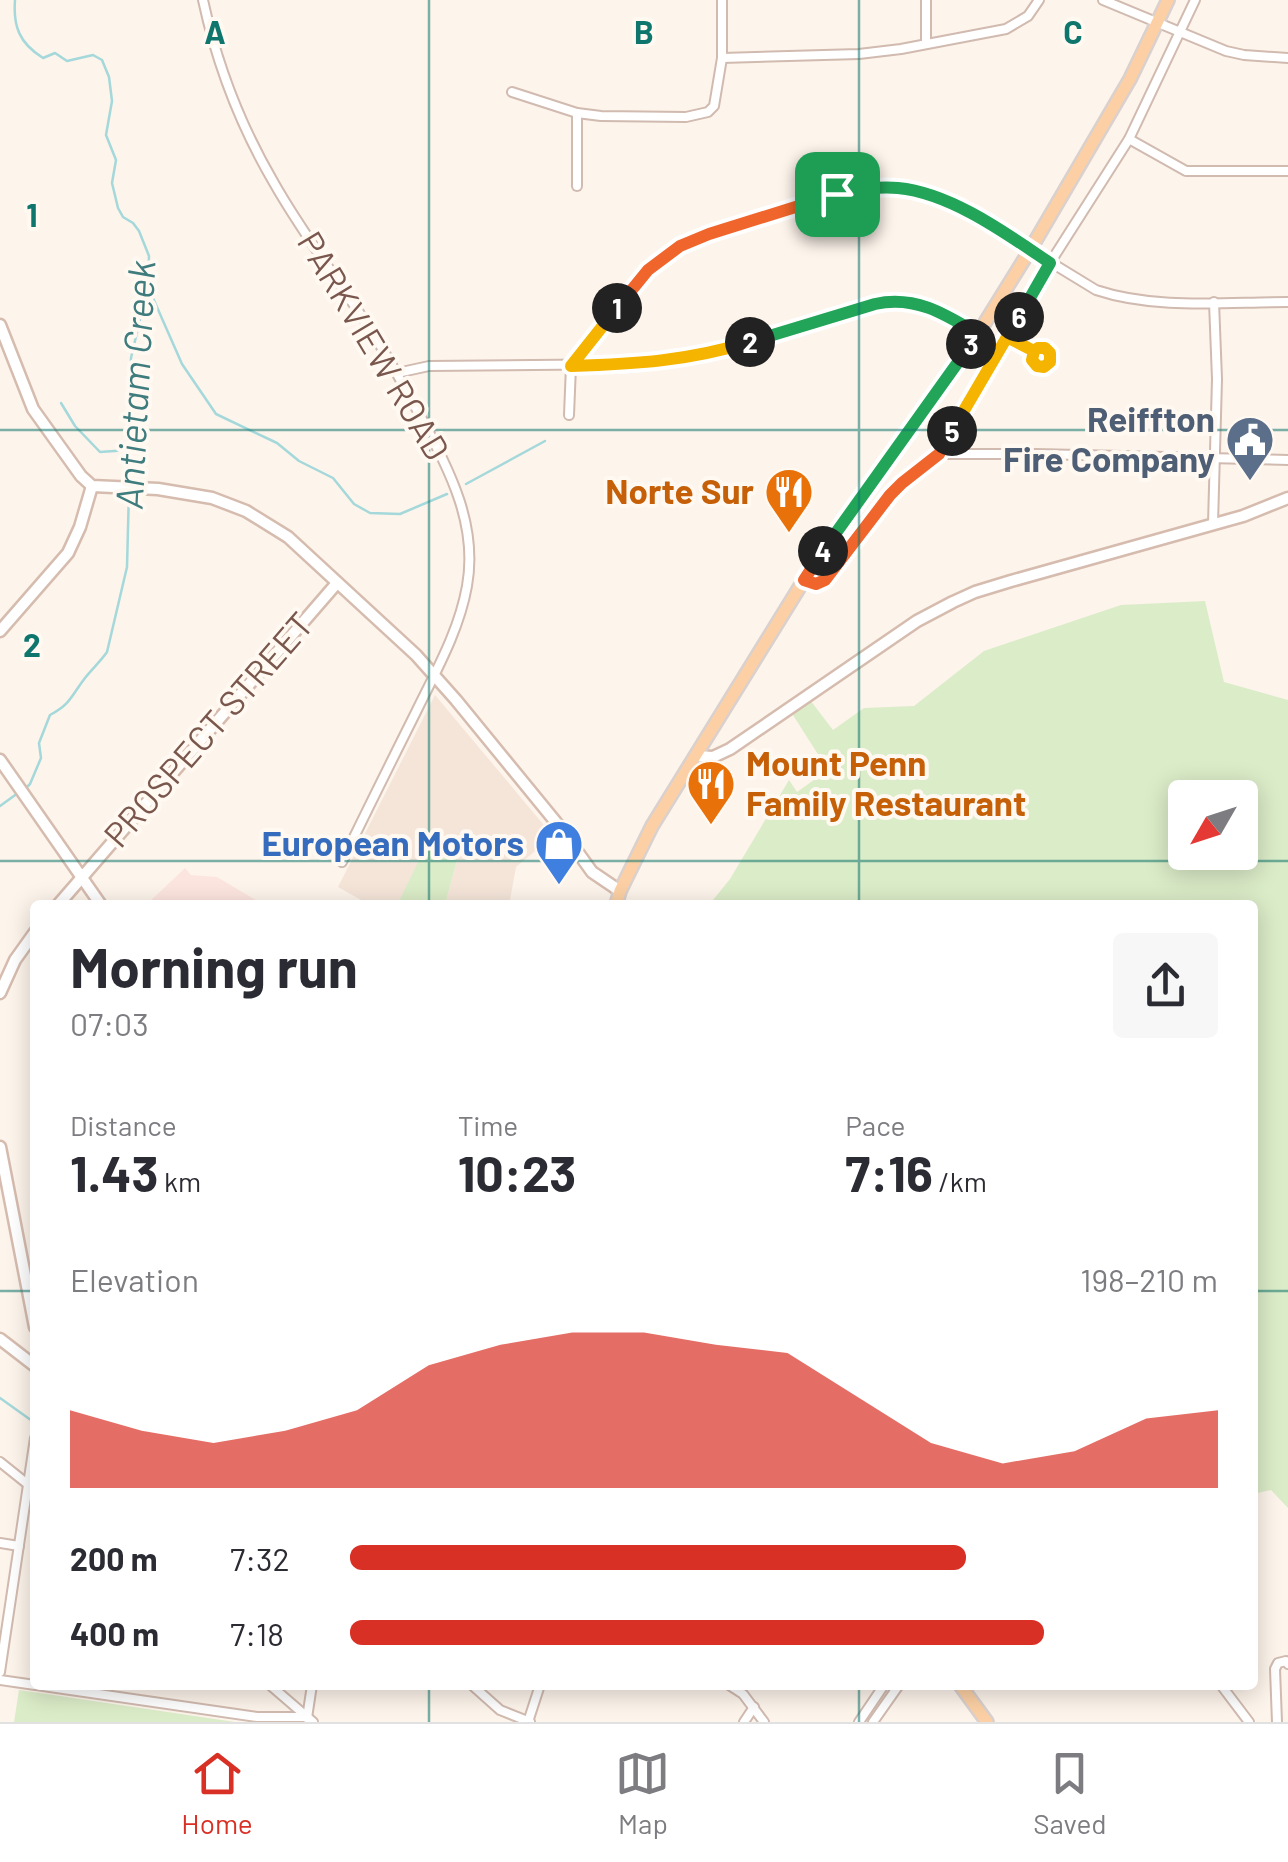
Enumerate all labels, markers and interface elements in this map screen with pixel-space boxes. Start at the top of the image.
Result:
text: A [204,12,226,50]
text: B [634,12,654,50]
text: C [1063,12,1083,50]
pin [795,152,880,237]
icon: arrive [810,167,865,222]
text: 1 [26,195,38,233]
street label: PARKVIEW ROAD [290,223,459,467]
water label: Antietam Creek [105,259,164,510]
pin: 1 [592,283,642,333]
text: 1 [612,291,622,325]
pin: 6 [994,292,1044,342]
text: 6 [1011,300,1027,334]
pin: 2 [725,317,775,367]
pin: 3 [946,319,996,369]
text: 2 [742,325,758,359]
text: 3 [963,327,979,361]
place label: Reiffton Fire Company [1003,397,1215,479]
pin: 5 [927,406,977,456]
text: 5 [944,414,960,448]
public building icon: Reiffton Fire Company [1224,414,1276,482]
restaurant icon: Norte Sur [763,466,815,534]
place label: Norte Sur [605,469,755,511]
pin: 4 [798,526,848,576]
text: 4 [815,534,831,568]
street label: PROSPECT STREET [94,603,321,855]
text: 2 [23,625,41,663]
place label: Mount Penn Family Restaurant [746,741,1026,823]
restaurant icon: Mount Penn Family Restaurant [685,758,737,826]
north arrow [1168,780,1258,870]
map controls [1168,780,1258,870]
shop icon: European Motors [533,818,585,886]
place label: European Motors [261,821,524,863]
text: Morning run [70,933,358,999]
button: share [1113,933,1218,1038]
text: 07:03 [70,1004,149,1042]
text: Distance [70,1108,177,1142]
text: Time [458,1108,518,1142]
text: Pace [845,1108,906,1142]
text: 1.43 [70,1142,158,1202]
text: 10:23 [458,1142,576,1202]
text: 7:16 [845,1142,933,1202]
text: km [158,1164,201,1198]
text: /km [933,1164,987,1198]
text: Elevation [70,1260,199,1298]
text: 198–210 m [1080,1260,1218,1298]
text: 200 m [70,1539,158,1577]
text: 7:32 [230,1539,290,1577]
text: 400 m [70,1614,159,1652]
text: 7:18 [230,1614,284,1652]
tab: Home [181,1746,253,1840]
tab: Map [615,1746,670,1840]
tab: Saved [1033,1746,1107,1840]

